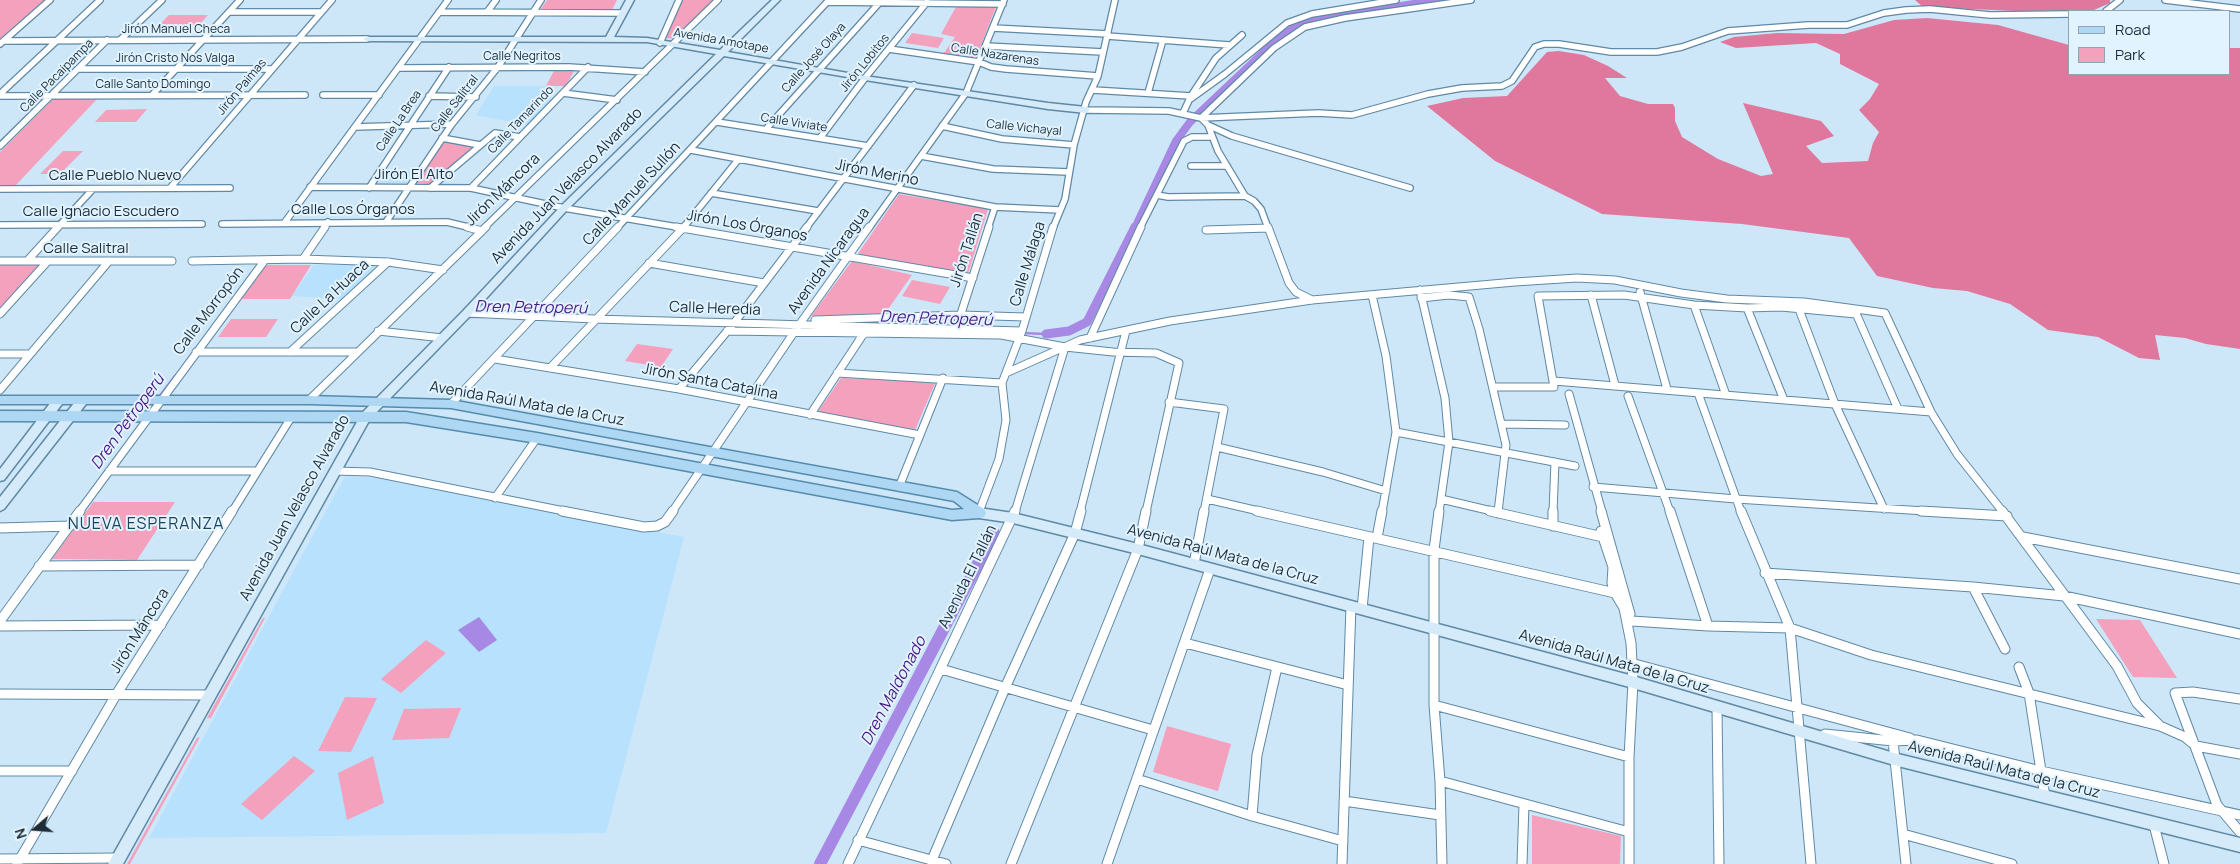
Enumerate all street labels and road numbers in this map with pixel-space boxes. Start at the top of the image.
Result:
street label: Calle José Olaya [779,20,849,96]
street label: Jirón Manuel Checa [122,23,230,37]
street label: Avenida Amotape [672,26,770,56]
street label: Jirón Lobitos [837,31,893,95]
street label: Calle Pacaipampa [17,36,97,116]
street label: Calle Nazarenas [950,41,1040,69]
street label: Calle Negritos [483,50,561,64]
street label: Jirón Cristo Nos Valga [115,52,235,66]
street label: Jirón Paimas [214,56,270,118]
street label: Calle Salitral [428,73,482,135]
street label: Calle Santo Domingo [96,78,210,92]
street label: Calle Tamarindo [485,83,557,157]
street label: Calle La Brea [373,88,425,154]
street label: Avenida Juan Velasco Alvarado [488,104,646,268]
street label: Calle Viviate [760,111,828,135]
street label: Calle Vichayal [986,117,1062,139]
street label: Calle Manuel Sullón [579,139,685,249]
street label: Jirón Máncora [462,150,544,230]
street label: Jirón Merino [834,156,920,190]
street label: Jirón El Alto [374,166,454,184]
street label: Calle Pueblo Nuevo [49,167,181,185]
street label: Calle Los Órganos [291,201,415,219]
street label: Calle Ignacio Escudero [23,203,179,221]
street label: Avenida Nicaragua [784,204,874,318]
street label: Jirón Los Órganos [685,206,809,246]
street label: Jirón Tallán [947,211,987,289]
street label: Calle Málaga [1007,219,1049,309]
street label: Calle Salitral [43,240,129,258]
street label: Calle La Huaca [287,256,373,338]
street label: Calle Morropón [170,263,248,359]
street label: Calle Heredia [669,298,761,320]
street label: Jirón Santa Catalina [641,360,779,404]
street label: Avenida Raúl Mata de la Cruz [428,378,626,430]
street label: Avenida Juan Velasco Alvarado [236,412,354,604]
street label: Avenida Raúl Mata de la Cruz [1125,521,1321,589]
street label: Avenida El Tallán [935,522,1001,632]
street label: Jirón Máncora [107,585,173,677]
street label: Avenida Raúl Mata de la Cruz [1517,626,1711,698]
street label: Avenida Raúl Mata de la Cruz [1906,737,2102,803]

